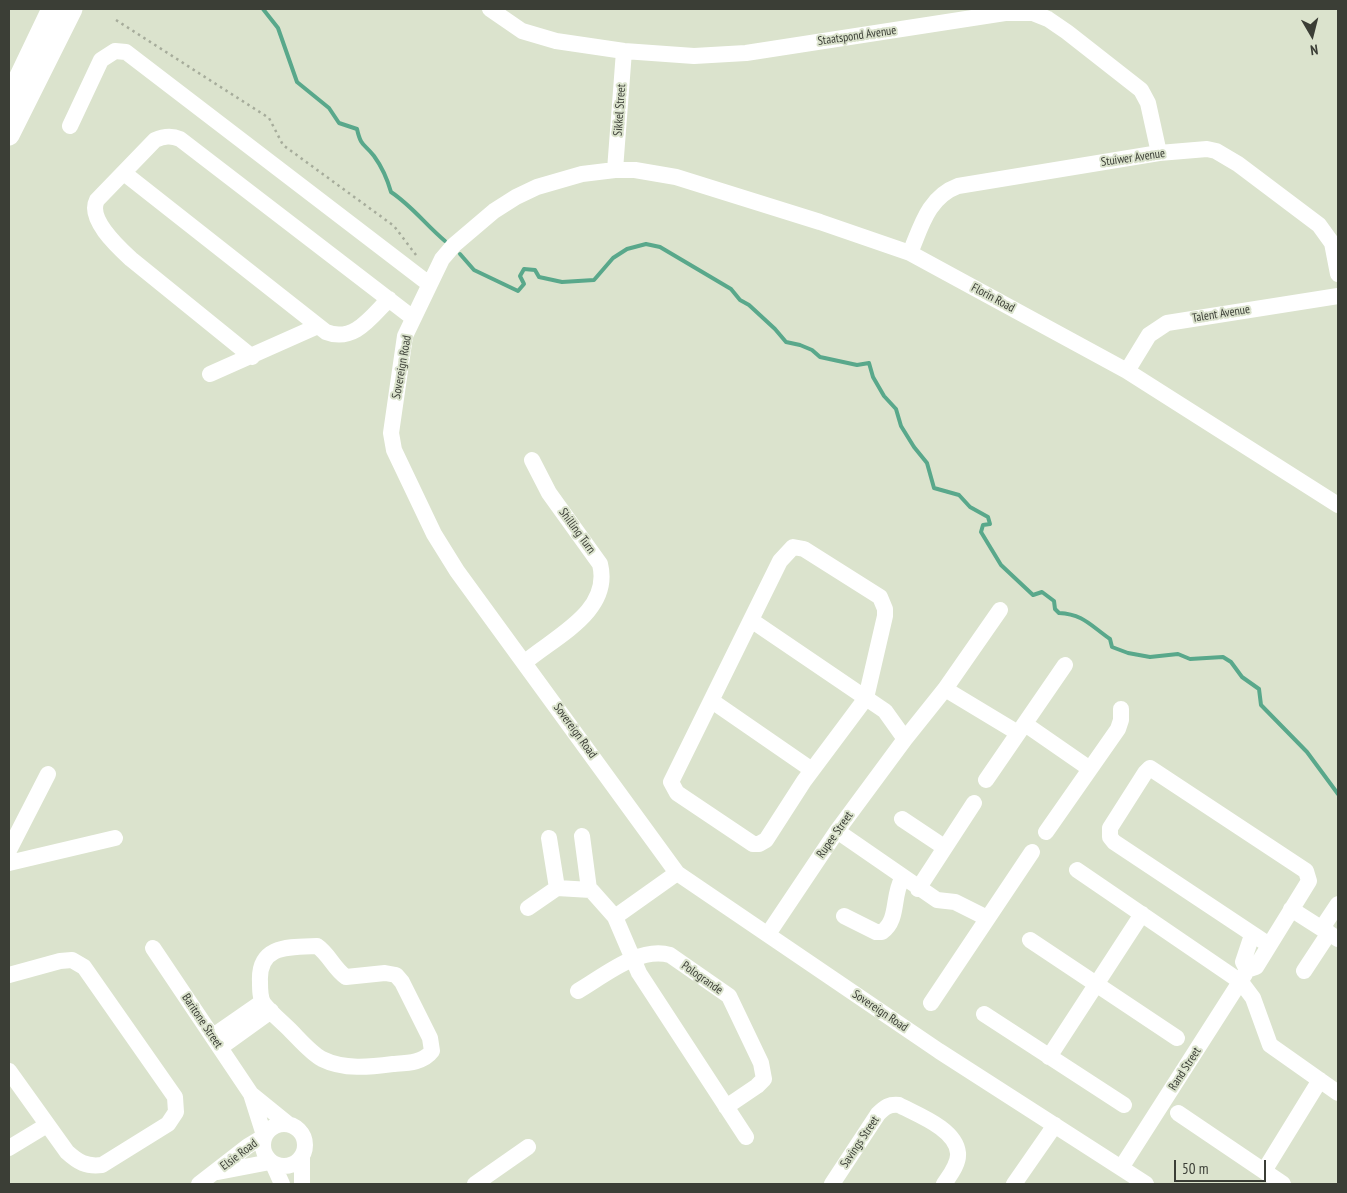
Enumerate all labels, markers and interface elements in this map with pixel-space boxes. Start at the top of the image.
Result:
north arrow [1287,10,1337,60]
street label: Staatspond Avenue [817,23,897,49]
text: N [1309,40,1319,59]
street label: Sikkel Street [611,84,629,136]
street label: Stuiwer Avenue [1100,146,1166,170]
street label: Florin Road [969,281,1017,315]
street label: Talent Avenue [1191,302,1251,326]
street label: Sovereign Road [389,334,415,400]
street label: Shilling Turn [556,506,598,556]
street label: Sovereign Road [550,701,600,761]
street label: Rupee Street [814,809,856,861]
street label: Pologrande [679,959,725,997]
street label: Sovereign Road [849,987,911,1035]
street label: Baritone Street [179,991,225,1051]
street label: Rand Street [1166,1045,1204,1093]
street label: Savings Street [838,1113,882,1171]
street label: Elsie Road [218,1136,260,1174]
scale bar [1177,1150,1270,1182]
text: 50 m [1182,1159,1208,1178]

